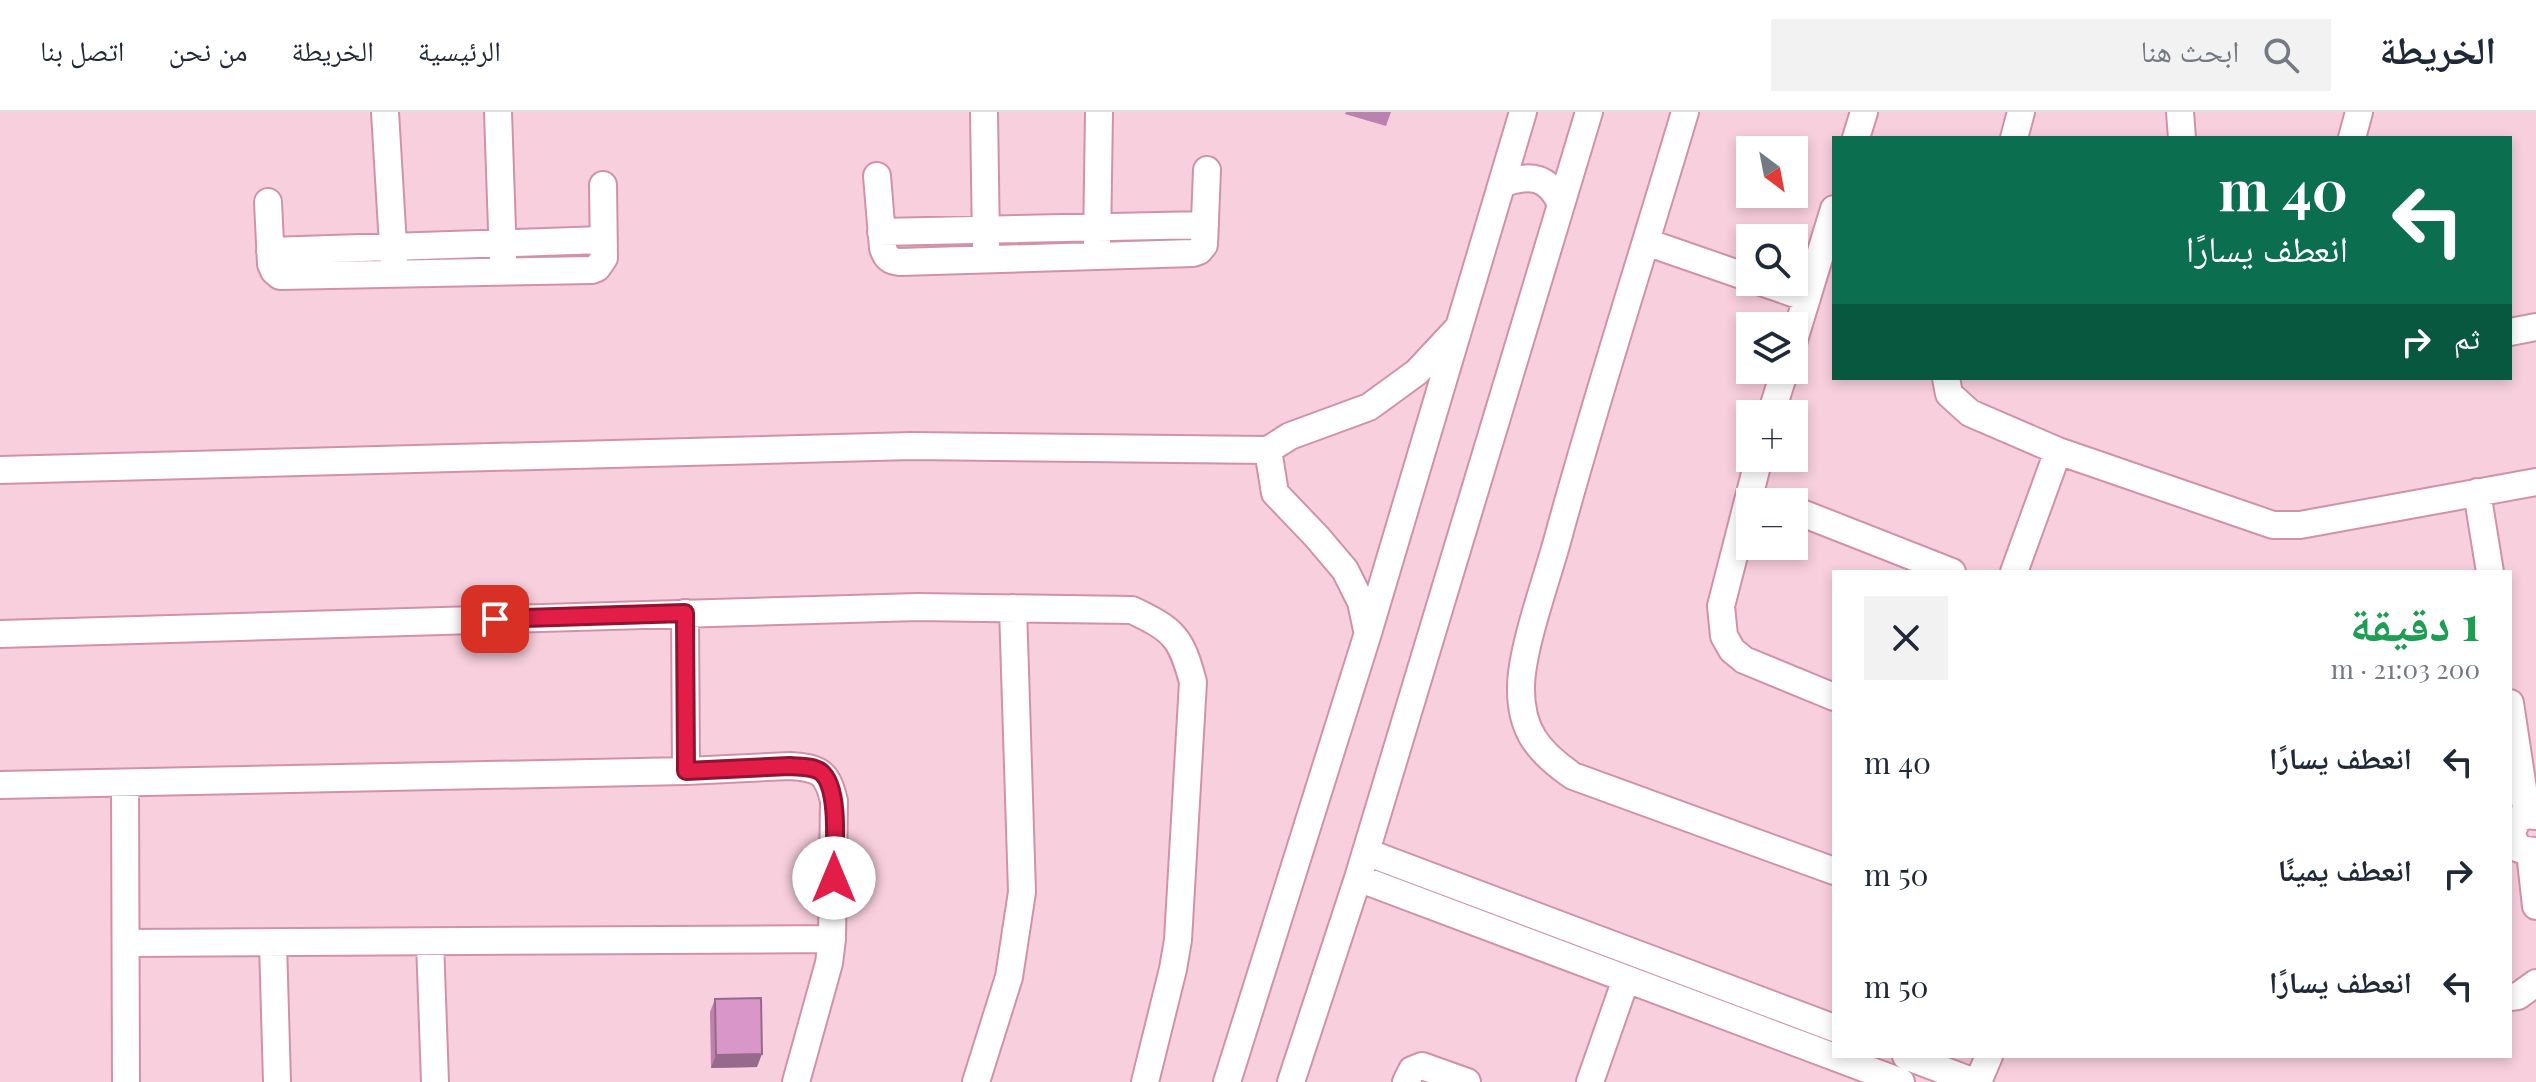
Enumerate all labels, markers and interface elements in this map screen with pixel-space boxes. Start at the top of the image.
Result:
search box [1771,19,2331,91]
text: الخريطة [2379,23,2496,74]
text: ابحث هنا [2140,30,2239,70]
text: اتصل بنا [40,31,125,68]
text: من نحن [169,31,247,68]
text: الخريطة [291,31,374,68]
text: الرئيسية [418,31,501,68]
icon: search [2259,33,2303,77]
north arrow [1736,136,1808,208]
map controls [1736,136,1808,560]
text: 40 m [2219,151,2348,226]
icon: left [2376,168,2480,272]
text: انعطف يسارًا [2186,223,2348,271]
button: search [1736,224,1808,296]
button: layers [1736,312,1808,384]
text: ثم [2454,317,2480,357]
icon: right [2394,320,2438,364]
button: + [1736,400,1808,472]
button: − [1736,488,1808,560]
pin [461,585,529,653]
text: 1 دقيقة [2350,589,2480,653]
button: close [1864,596,1948,680]
icon: arrive [473,597,517,641]
text: 200 m · 21:03 [2331,651,2480,686]
text: انعطف يسارًا [2269,737,2412,777]
icon: left [2436,740,2480,784]
text: 40 m [1864,742,1931,782]
position arrow [792,836,876,920]
text: انعطف يمينًا [2278,849,2412,889]
icon: right [2436,852,2480,896]
text: 50 m [1864,854,1929,894]
text: انعطف يسارًا [2269,961,2412,1001]
icon: left [2436,964,2480,1008]
text: 50 m [1864,966,1929,1006]

